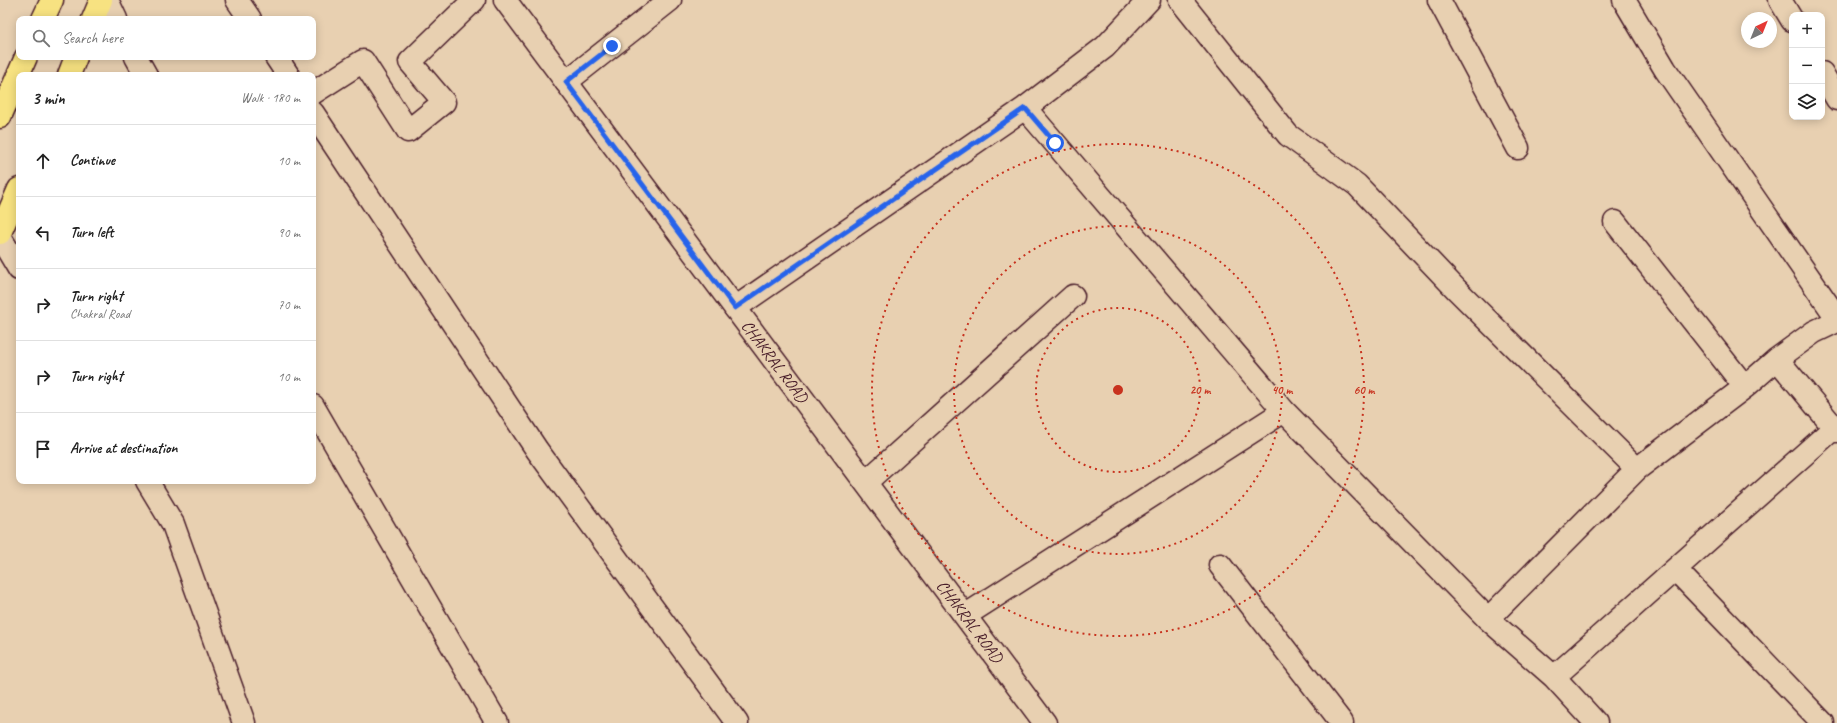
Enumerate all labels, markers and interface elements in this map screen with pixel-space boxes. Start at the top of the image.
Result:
north arrow [1741,12,1777,48]
map controls [1789,12,1825,120]
button: + [1789,12,1825,48]
search box [16,16,316,60]
icon: search [30,27,52,49]
text: Search here [62,29,123,48]
route end [603,37,621,55]
button: − [1789,48,1825,84]
button: layers [1789,84,1825,120]
text: 3 min [32,88,65,109]
text: Walk · 180 m [241,90,300,106]
route start [1046,134,1064,152]
icon: ahead [32,150,54,172]
text: Continue [70,151,115,170]
text: 10 m [278,153,300,169]
icon: left [32,222,54,244]
text: Turn left [70,223,113,242]
text: 90 m [278,225,300,241]
text: Turn right [70,287,123,306]
icon: right [32,294,54,316]
text: 70 m [278,297,300,313]
text: Chakral Road [70,306,130,322]
street label: CHAKRAL ROAD [737,316,814,408]
icon: right [32,366,54,388]
text: Turn right [70,367,123,386]
text: 10 m [278,369,300,385]
text: 20 m [1190,382,1211,398]
text: 40 m [1272,382,1293,398]
text: 60 m [1354,382,1376,398]
centre of rings [1111,383,1125,397]
icon: arrive [32,438,54,460]
text: Arrive at destination [70,439,177,458]
street label: CHAKRAL ROAD [932,576,1009,668]

